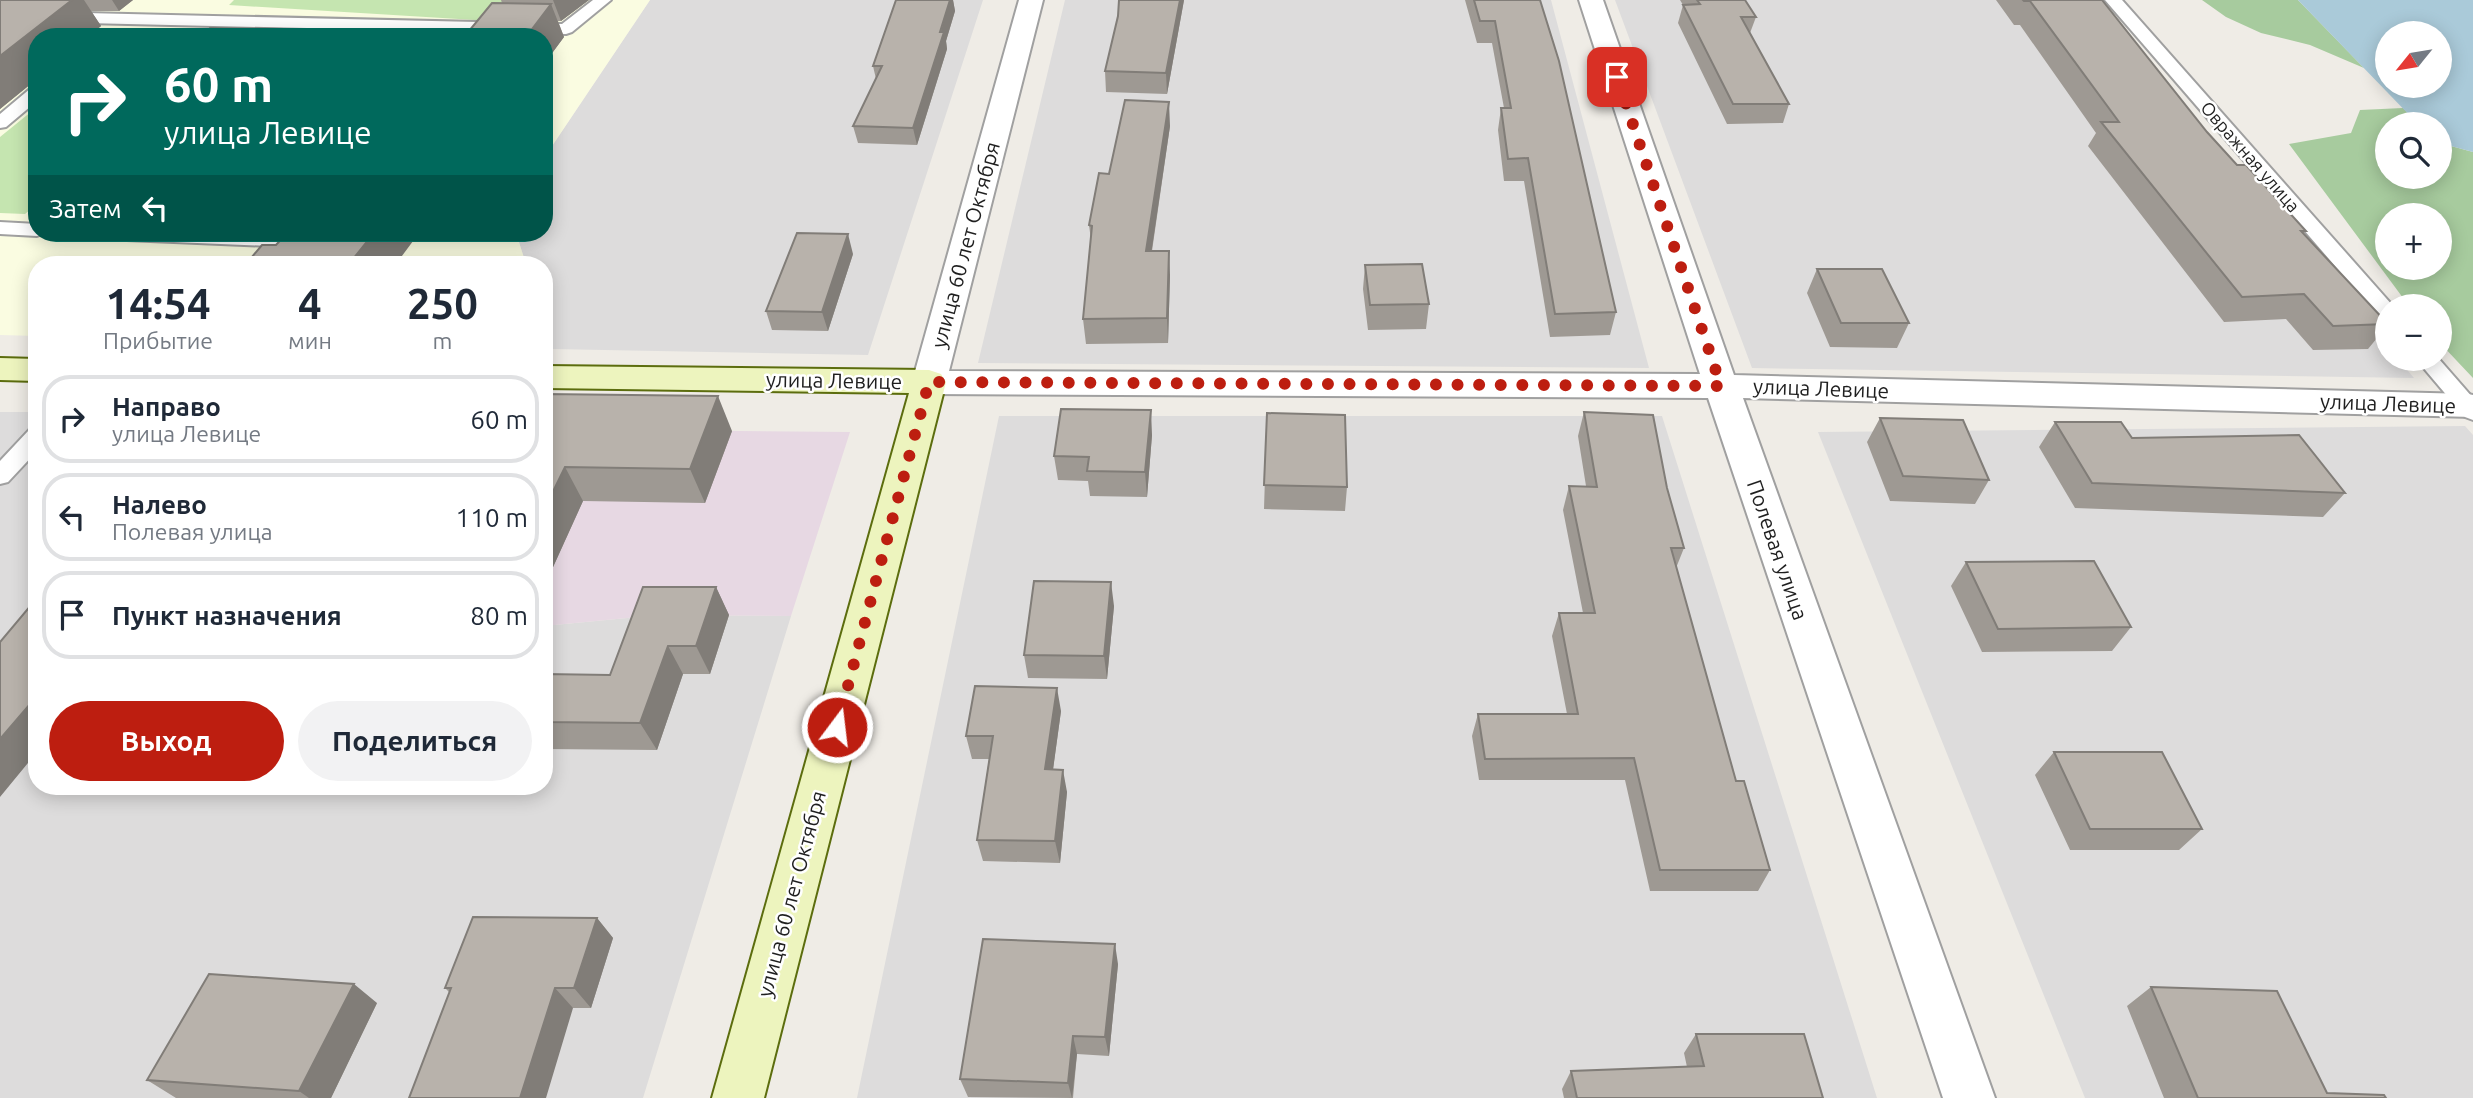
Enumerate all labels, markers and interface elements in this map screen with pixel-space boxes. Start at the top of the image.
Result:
north arrow [2375,21,2452,98]
map controls [2375,21,2452,371]
pin [1587,47,1647,107]
icon: right [49,56,140,147]
text: 60 m [164,56,273,111]
icon: arrive [1598,58,1636,96]
street label: Овражная улица [2197,97,2304,216]
button: search [2375,112,2452,189]
text: улица Левице [164,114,372,150]
street label: улица 60 лет Октября [926,139,1004,350]
icon: left [136,189,174,227]
text: Затем [49,194,122,223]
button: + [2375,203,2452,280]
text: 14:54 [105,280,211,327]
text: 4 [298,280,322,327]
text: 250 [407,280,478,327]
button: − [2375,294,2452,371]
text: Прибытие [103,328,213,353]
text: мин [288,328,332,353]
text: m [432,328,452,353]
street label: улица Левице [766,367,902,393]
street label: улица Левице [1753,374,1890,402]
street label: улица Левице [2320,389,2457,417]
text: Направо [112,392,221,421]
icon: right [53,400,91,438]
text: 60 m [470,405,528,434]
text: улица Левице [112,421,261,446]
street label: Полевая улица [1743,476,1813,623]
text: Налево [112,490,207,519]
icon: left [53,498,91,536]
text: 110 m [456,503,528,532]
text: Полевая улица [112,519,273,544]
icon: arrive [53,596,91,634]
text: Пункт назначения [112,601,342,630]
text: 80 m [470,601,528,630]
position arrow [800,690,874,764]
button: Выход [49,701,284,781]
button: Поделиться [298,701,532,781]
street label: улица 60 лет Октября [752,788,830,999]

